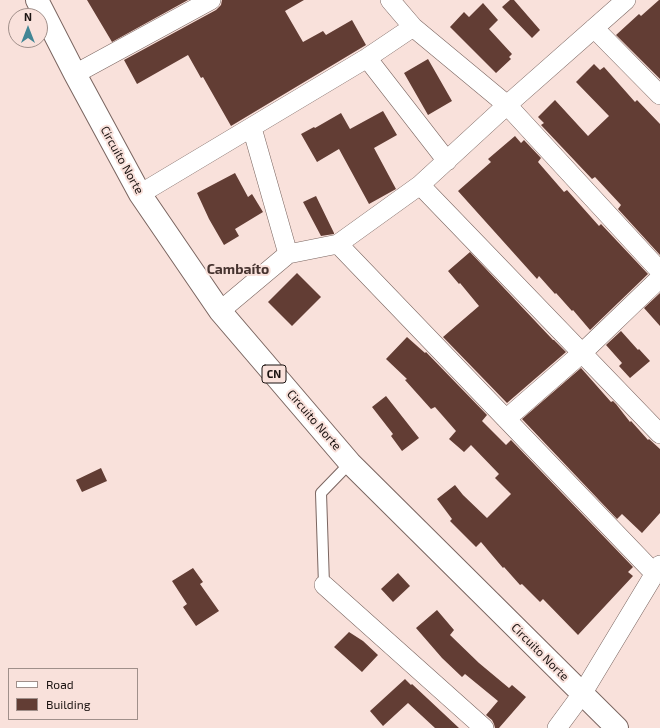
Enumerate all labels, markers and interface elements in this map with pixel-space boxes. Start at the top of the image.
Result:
north arrow [8,8,48,48]
text: N [24,10,32,23]
street label: Circuito Norte [97,124,147,196]
district label: Cambaíto [207,261,269,277]
road number: CN [262,365,286,383]
street label: Circuito Norte [284,387,344,453]
street label: Circuito Norte [508,620,572,684]
legend [8,668,138,720]
text: Road [46,677,74,691]
text: Building [46,697,90,711]

